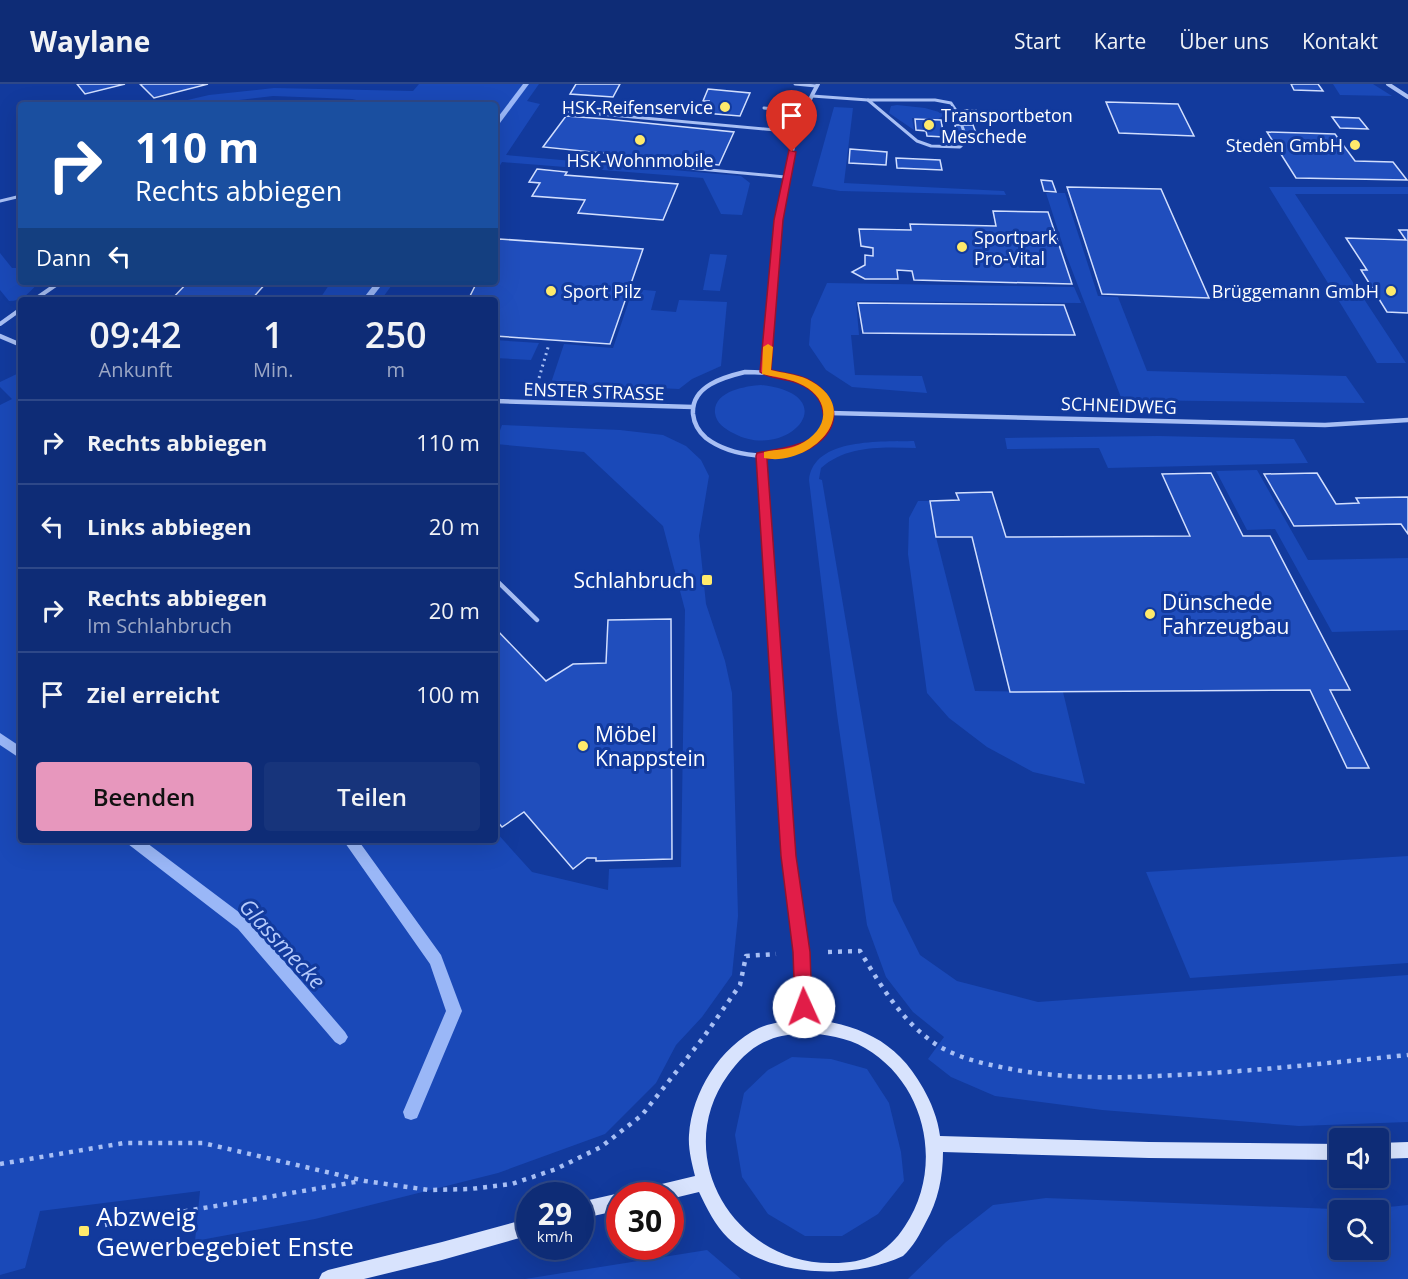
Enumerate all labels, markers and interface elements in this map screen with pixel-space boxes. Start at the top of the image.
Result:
text: Waylane [30,22,150,60]
text: Start [1014,27,1061,55]
text: Karte [1094,27,1146,55]
text: Über uns [1179,27,1269,55]
text: Kontakt [1302,27,1378,55]
pin [766,90,817,152]
place label: HSK-Reifenservice [562,95,713,119]
icon: arrive [775,99,808,132]
marker: HSK-Reifenservice [718,100,732,114]
place label: Transportbeton Meschede [941,103,1073,148]
text: 110 m [135,118,259,175]
marker: Transportbeton Meschede [922,118,936,132]
icon: right [36,126,114,204]
marker: HSK-Wohnmobile [633,133,647,147]
place label: Steden GmbH [1226,133,1343,157]
marker: Steden GmbH [1348,138,1362,152]
place label: HSK-Wohnmobile [566,148,714,172]
text: Rechts abbiegen [135,172,342,209]
place label: Sportpark Pro-Vital [974,225,1058,270]
icon: left [103,240,136,273]
marker: Sportpark Pro-Vital [955,240,969,254]
text: Dann [36,242,91,272]
place label: Sport Pilz [563,279,642,303]
place label: Brüggemann GmbH [1212,279,1379,303]
marker: Sport Pilz [544,284,558,298]
marker: Brüggemann GmbH [1384,284,1398,298]
text: 09:42 [89,310,182,359]
text: 1 [263,310,284,359]
text: 250 [365,310,427,359]
text: Ankunft [99,356,172,383]
text: Min. [253,356,293,383]
text: m [386,356,405,383]
street label: ENSTER STRASSE [523,377,665,405]
street label: SCHNEIDWEG [1061,391,1177,419]
icon: right [36,426,69,459]
text: Rechts abbiegen [87,427,267,457]
text: 110 m [416,427,480,457]
icon: left [36,510,69,543]
text: Links abbiegen [87,511,252,541]
text: 20 m [429,511,480,541]
place label: Schlahbruch [573,566,695,594]
marker: Schlahbruch [700,573,714,587]
text: Rechts abbiegen [87,582,267,612]
place label: Dünschede Fahrzeugbau [1162,588,1289,640]
icon: right [36,594,69,627]
text: 20 m [429,595,480,625]
marker: Dünschede Fahrzeugbau [1143,607,1157,621]
text: Im Schlahbruch [87,612,232,639]
icon: arrive [36,678,69,711]
text: Ziel erreicht [87,679,220,709]
text: 100 m [416,679,480,709]
place label: Möbel Knappstein [595,720,706,772]
marker: Möbel Knappstein [576,739,590,753]
button: Beenden [36,762,252,831]
button: Teilen [264,762,480,831]
water label: Glassmecke [233,891,333,995]
position arrow [772,975,836,1039]
map controls [1329,1128,1389,1260]
button: sound [1329,1128,1389,1188]
speed limit sign: 30 [606,1182,684,1260]
text: 29 [538,1193,572,1234]
place label: Abzweig Gewerbegebiet Enste [96,1198,354,1264]
button: search [1329,1200,1389,1260]
marker: Abzweig Gewerbegebiet Enste [77,1224,91,1238]
text: km/h [537,1226,573,1246]

